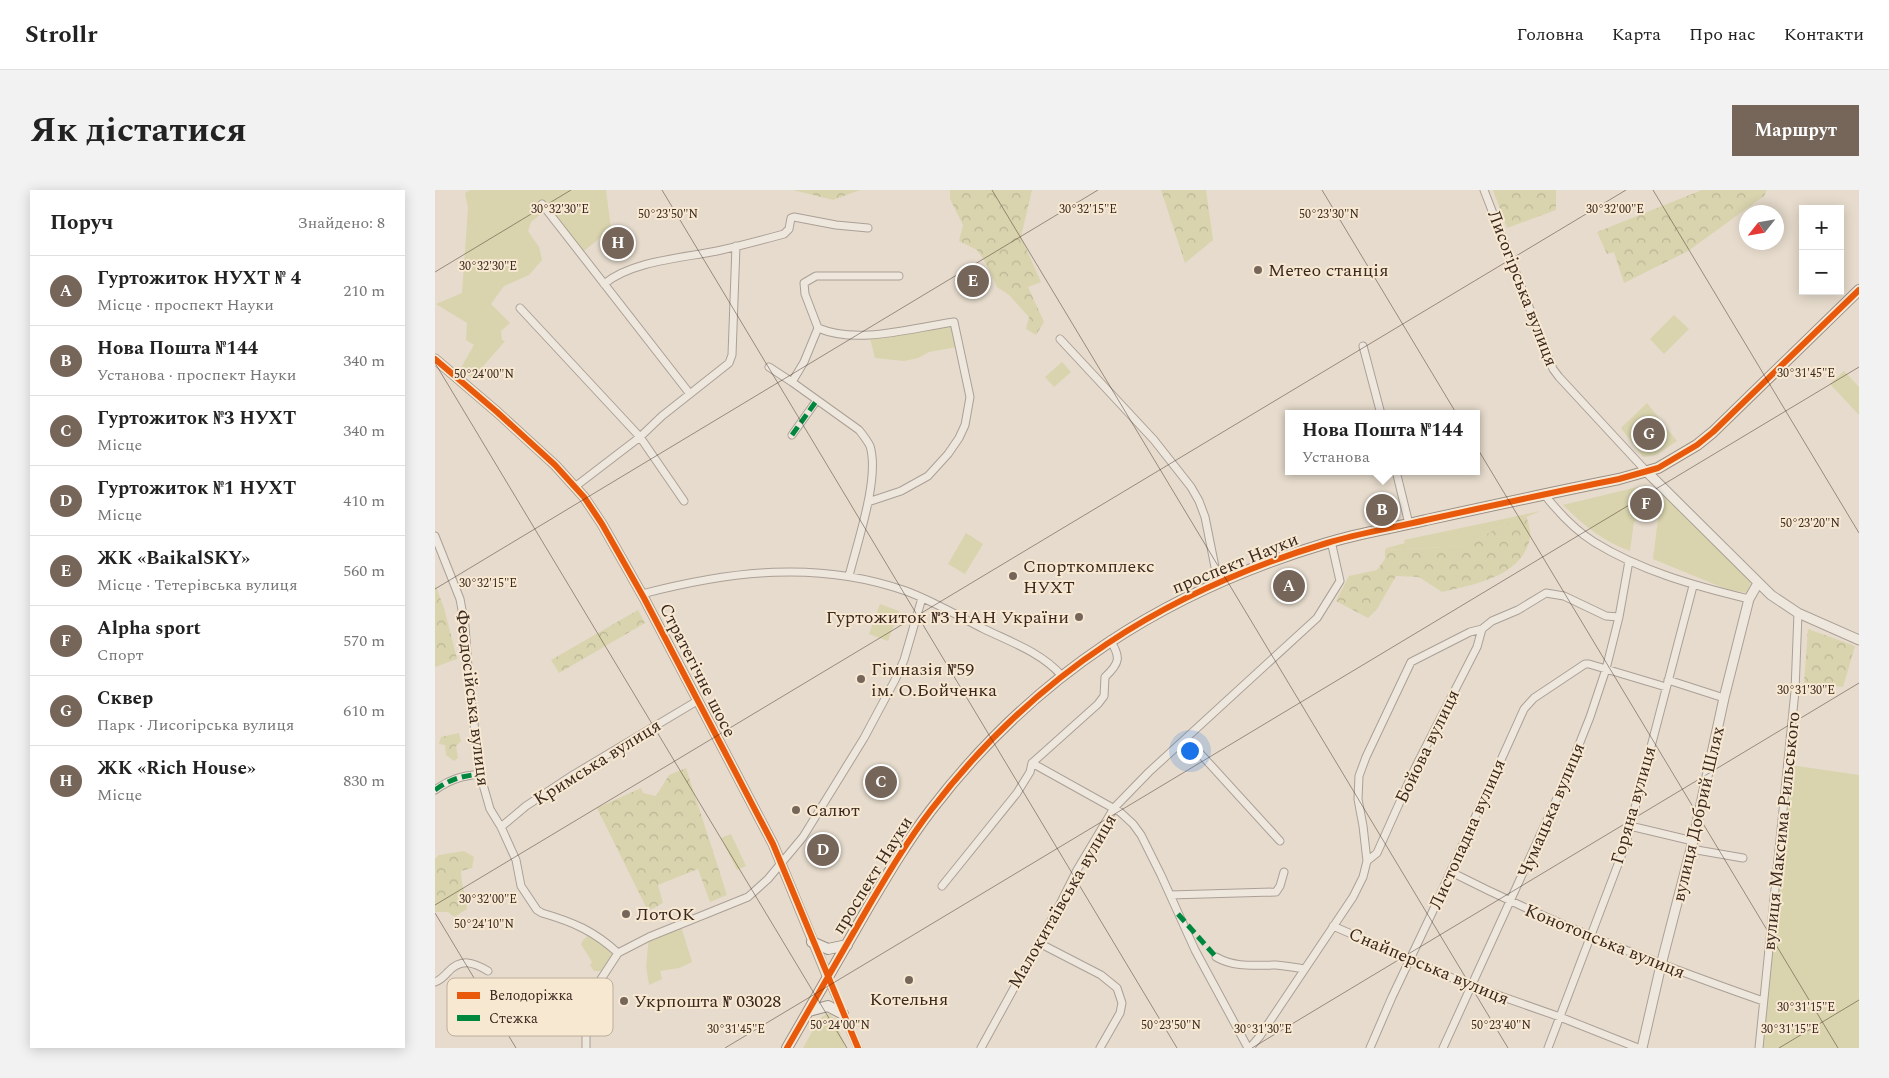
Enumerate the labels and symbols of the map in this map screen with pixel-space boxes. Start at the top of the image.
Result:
text: 30°32'30"E [531,200,589,219]
text: 30°32'15"E [1059,200,1117,219]
text: 30°32'00"E [1586,200,1644,219]
text: 50°23'50"N [638,205,698,224]
text: 50°23'30"N [1299,205,1359,224]
north arrow [1739,205,1784,250]
street label: Лисогірська вулиця [1480,206,1565,370]
pin: H [602,224,634,262]
text: 30°32'30"E [459,257,517,276]
place label: Метео станція [1268,257,1389,284]
pin: E [957,262,989,300]
marker: Метео станція [1252,264,1264,276]
text: 30°31'45"E [1777,364,1835,383]
text: 50°24'00"N [454,365,514,384]
pin: G [1633,415,1665,453]
pin: F [1630,485,1662,523]
pin: B [1366,491,1398,529]
text: 50°23'20"N [1780,514,1840,533]
street label: проспект Науки [1168,526,1303,601]
place label: Спорткомплекс НУХТ [1023,553,1155,601]
pin: A [1273,567,1305,605]
marker: Спорткомплекс НУХТ [1007,570,1019,582]
text: 30°32'15"E [459,574,517,593]
street label: Стратегічне шосе [652,598,743,742]
place label: Гуртожиток №3 НАН України [826,604,1069,631]
street label: Феодосійська вулиця [448,608,497,788]
marker: Гуртожиток №3 НАН України [1073,611,1085,623]
place label: Гімназія №59 ім. О.Бойченка [871,656,997,704]
marker: Гімназія №59 ім. О.Бойченка [855,673,867,685]
text: 30°31'30"E [1777,681,1835,700]
street label: Бойова вулиця [1388,685,1467,808]
street label: вулиця Максима Рильського [1756,710,1807,952]
street label: Кримська вулиця [528,712,666,813]
street label: вулиця Добрий Шлях [1665,724,1732,904]
your location [1177,738,1203,764]
street label: Чумацька вулиця [1511,738,1592,882]
street label: Горяна вулиця [1604,743,1663,867]
street label: Листопадна вулиця [1422,755,1513,914]
pin: C [865,763,897,801]
place label: Салют [806,797,860,824]
marker: Салют [790,804,802,816]
street label: Малокитаївська вулиця [1001,809,1124,994]
street label: проспект Науки [825,811,920,939]
pin: D [807,831,839,869]
text: 30°32'00"E [459,890,517,909]
street label: Конотопська вулиця [1521,897,1689,986]
place label: ЛотОК [636,901,695,928]
marker: ЛотОК [620,908,632,920]
text: 50°24'10"N [454,915,514,934]
street label: Снайперська вулиця [1344,920,1513,1012]
marker: Котельня [903,974,915,986]
legend [447,978,613,1036]
text: Велодоріжка [489,985,573,1006]
place label: Котельня [870,986,948,1013]
place label: Укрпошта № 03028 [634,988,781,1015]
marker: Укрпошта № 03028 [618,995,630,1007]
text: 30°31'15"E [1777,998,1835,1017]
text: Стежка [489,1008,538,1029]
text: 50°24'00"N [810,1016,870,1035]
text: 50°23'50"N [1141,1016,1201,1035]
text: 50°23'40"N [1471,1016,1531,1035]
text: 30°31'45"E [707,1020,765,1039]
text: 30°31'30"E [1234,1020,1292,1039]
text: 30°31'15"E [1761,1020,1819,1039]

